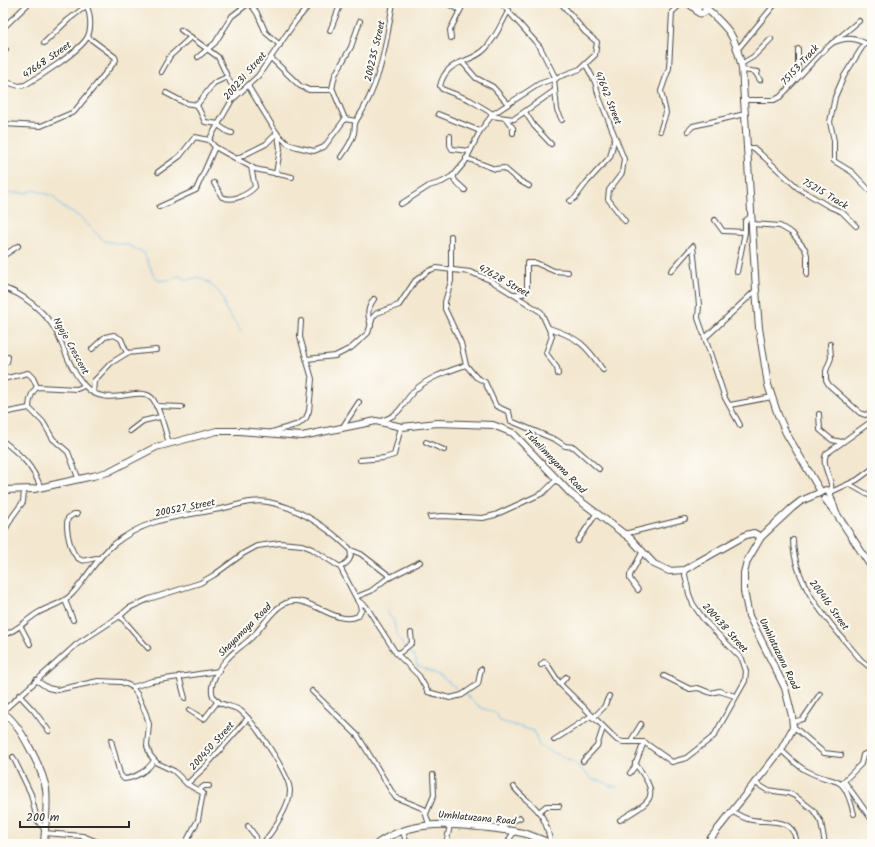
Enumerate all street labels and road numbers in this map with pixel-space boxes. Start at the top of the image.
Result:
street label: 200235 Street [360,19,390,83]
street label: 47668 Street [19,37,75,83]
street label: 75153 Track [777,41,823,89]
street label: 200231 Street [219,48,271,104]
street label: 47642 Street [590,69,626,127]
street label: 75215 Track [799,174,851,214]
street label: 47628 Street [475,260,533,302]
street label: Ngoje Crescent [49,314,93,378]
street label: Tshelimnyama Road [520,426,591,498]
street label: 200527 Street [154,494,217,522]
street label: 200416 Street [805,576,853,634]
street label: Shayamoya Road [214,599,276,661]
street label: 200438 Street [698,599,752,657]
street label: Umhlatuzana Road [755,615,804,694]
street label: 200450 Street [186,718,238,774]
street label: Umhlatuzana Road [437,807,518,829]

